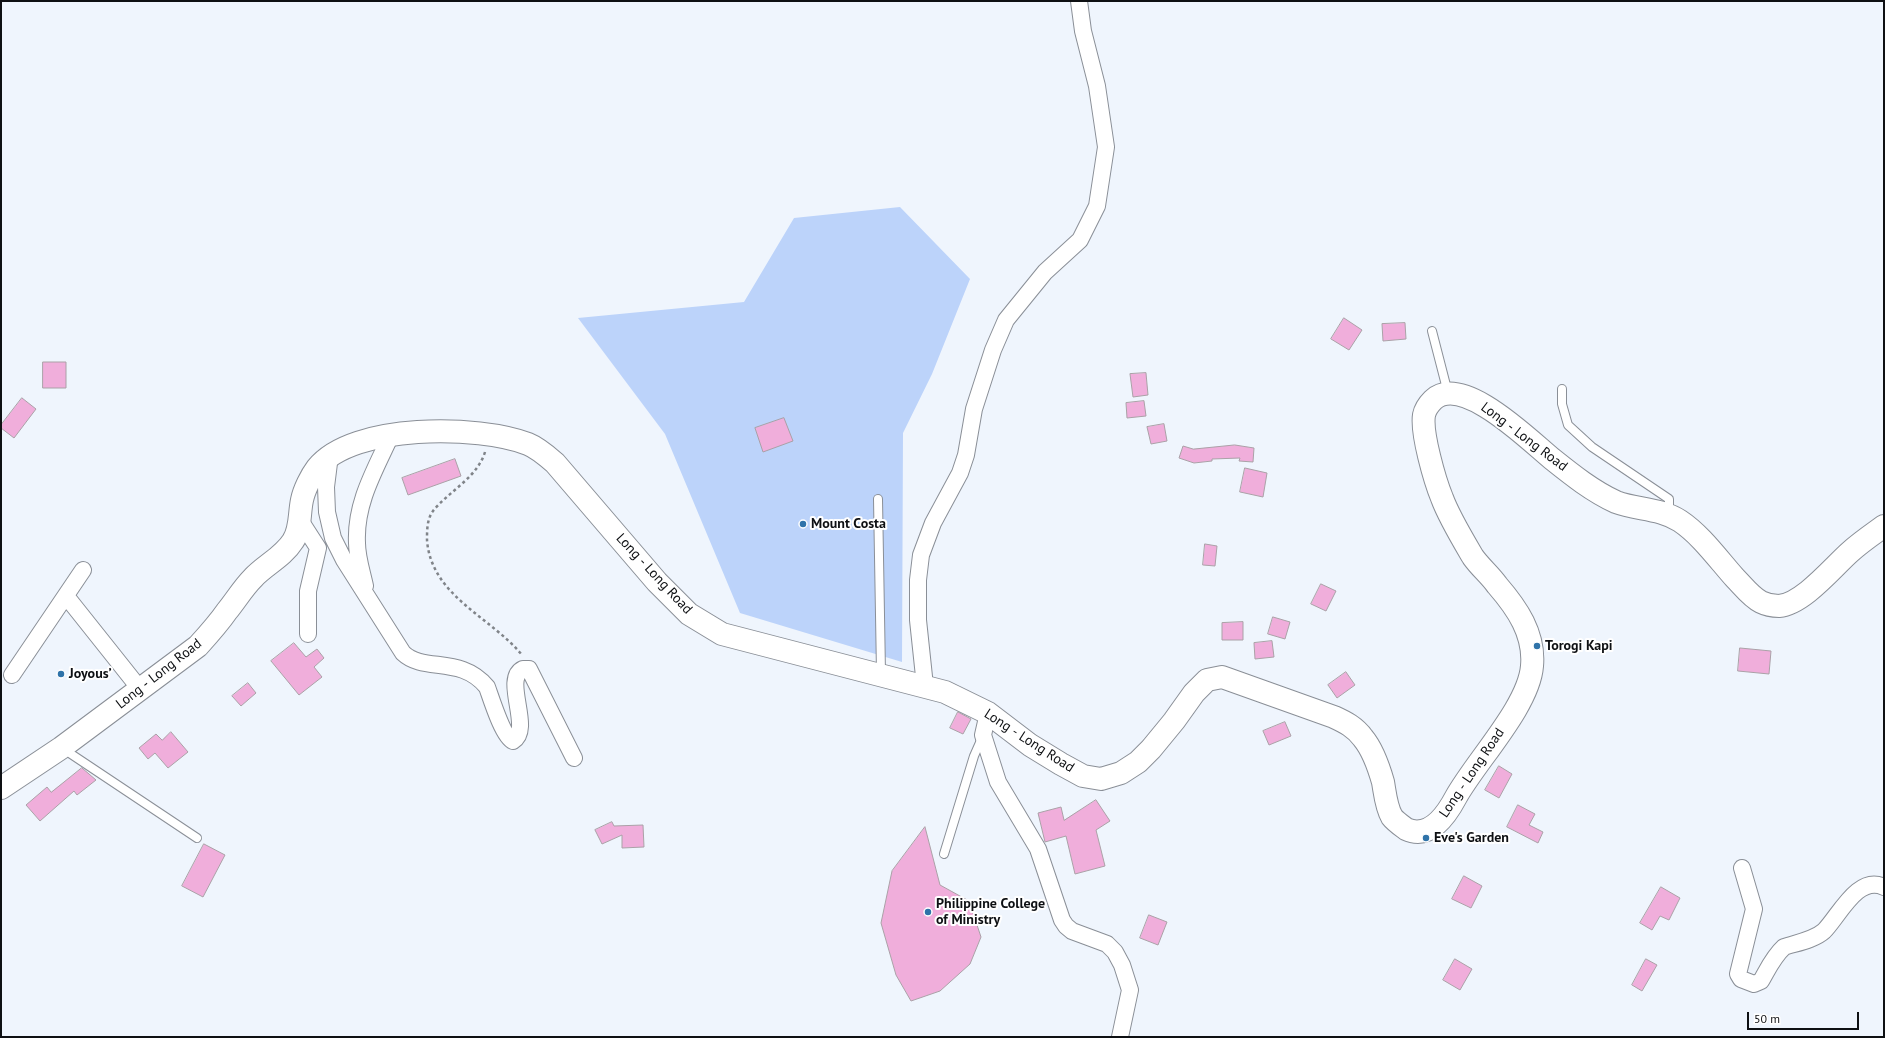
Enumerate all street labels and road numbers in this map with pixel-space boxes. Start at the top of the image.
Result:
street label: Long - Long Road [1477,399,1571,475]
street label: Long - Long Road [612,530,696,618]
street label: Long - Long Road [113,635,205,713]
street label: Long - Long Road [981,706,1077,776]
street label: Long - Long Road [1436,725,1508,821]

